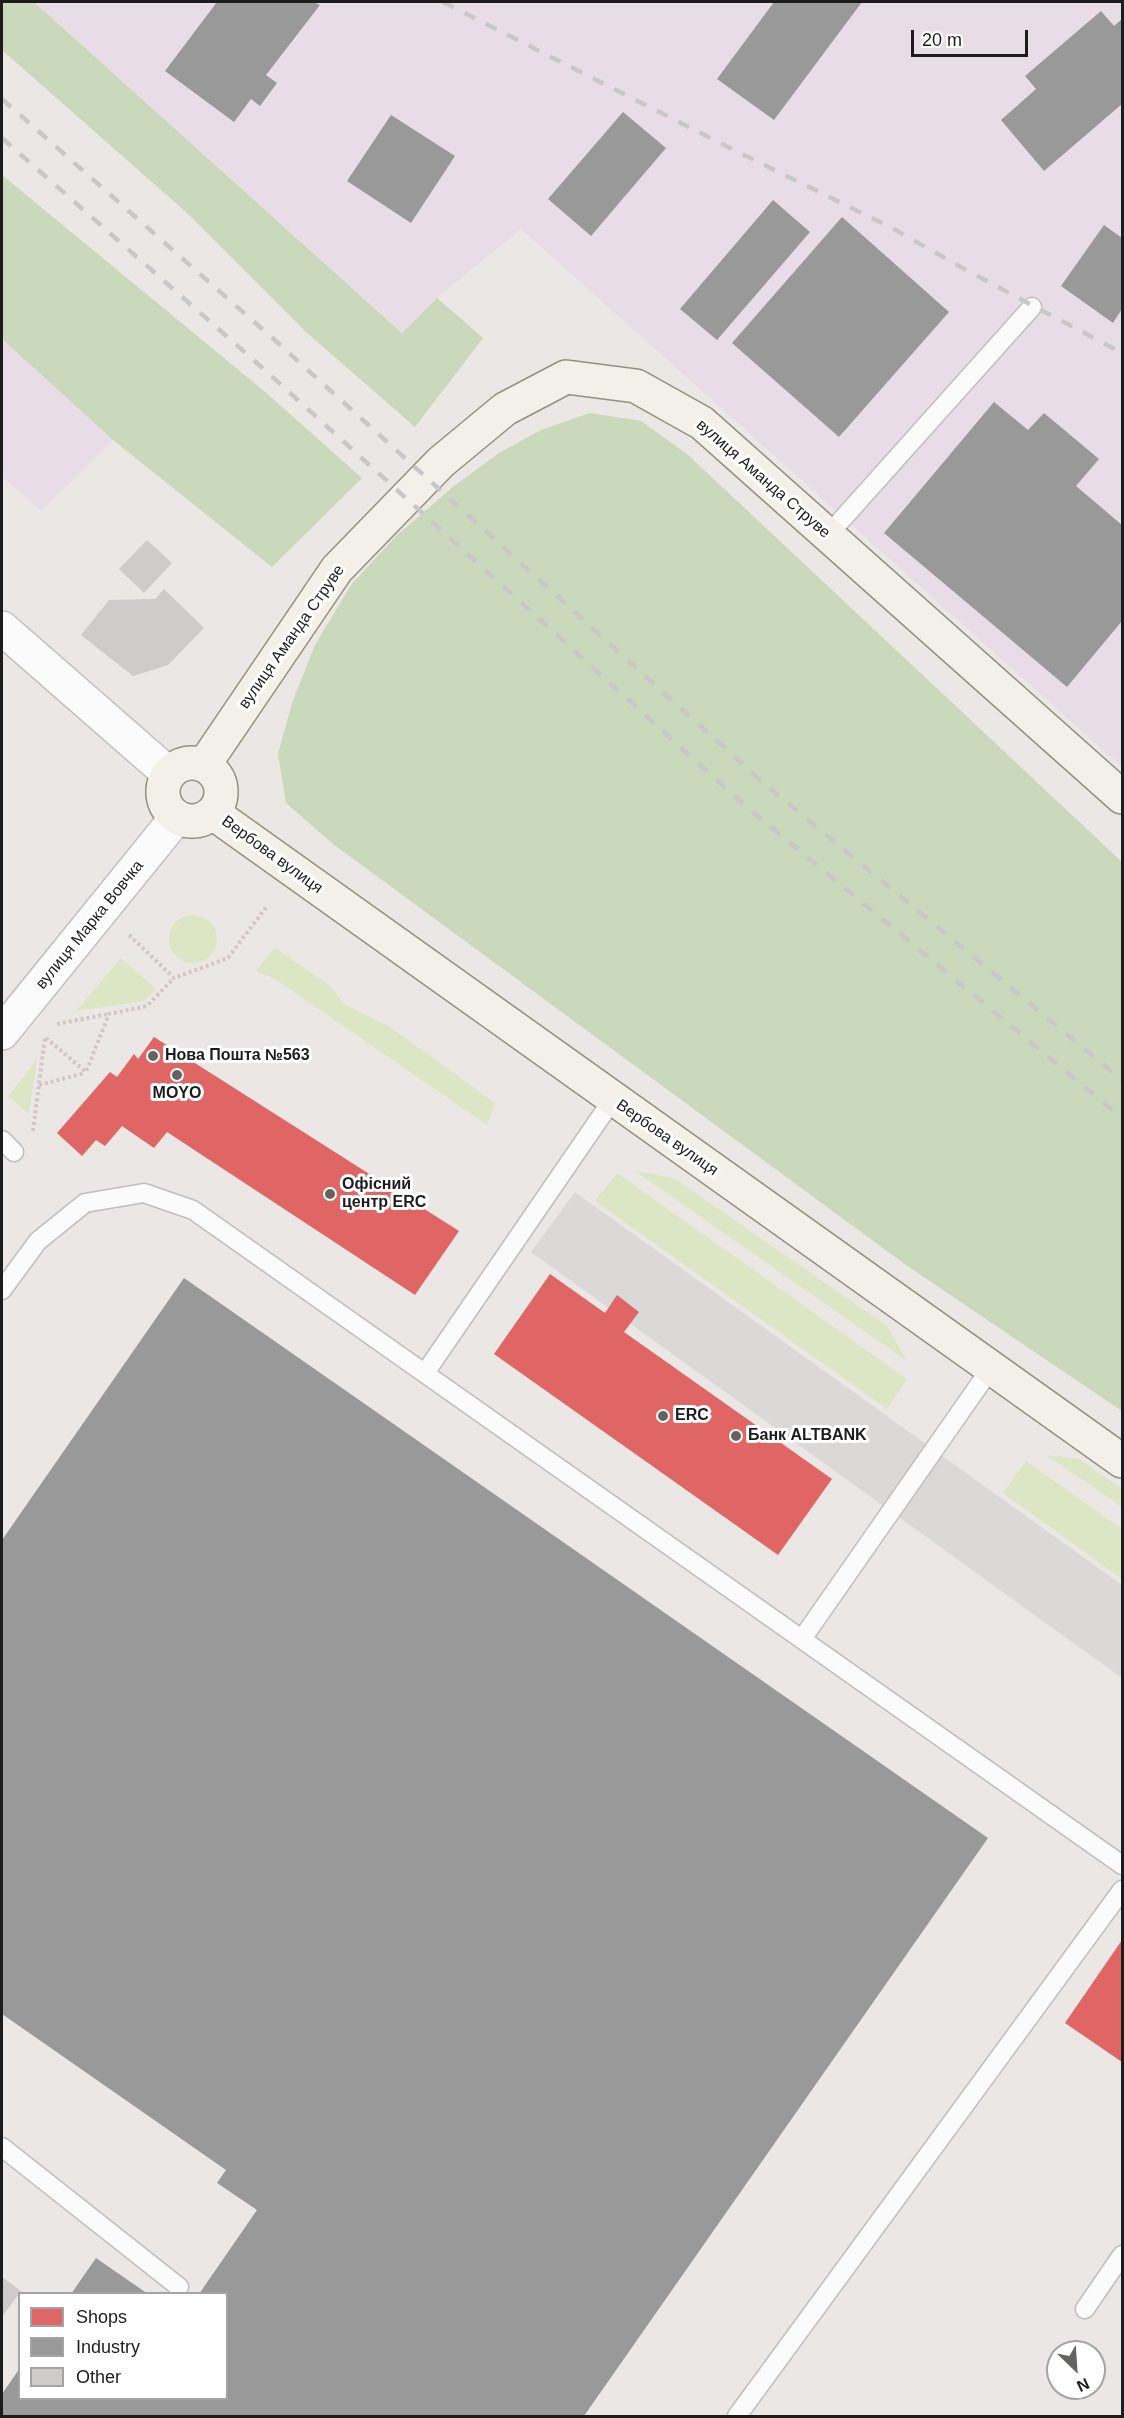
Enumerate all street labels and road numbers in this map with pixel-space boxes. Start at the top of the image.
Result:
street label: вулиця Аманда Струве [692,416,834,542]
street label: вулиця Аманда Струве [235,561,349,713]
street label: Вербова вулиця [218,812,326,898]
street label: вулиця Марка Вовчка [32,857,148,993]
street label: Вербова вулиця [612,1096,722,1180]

